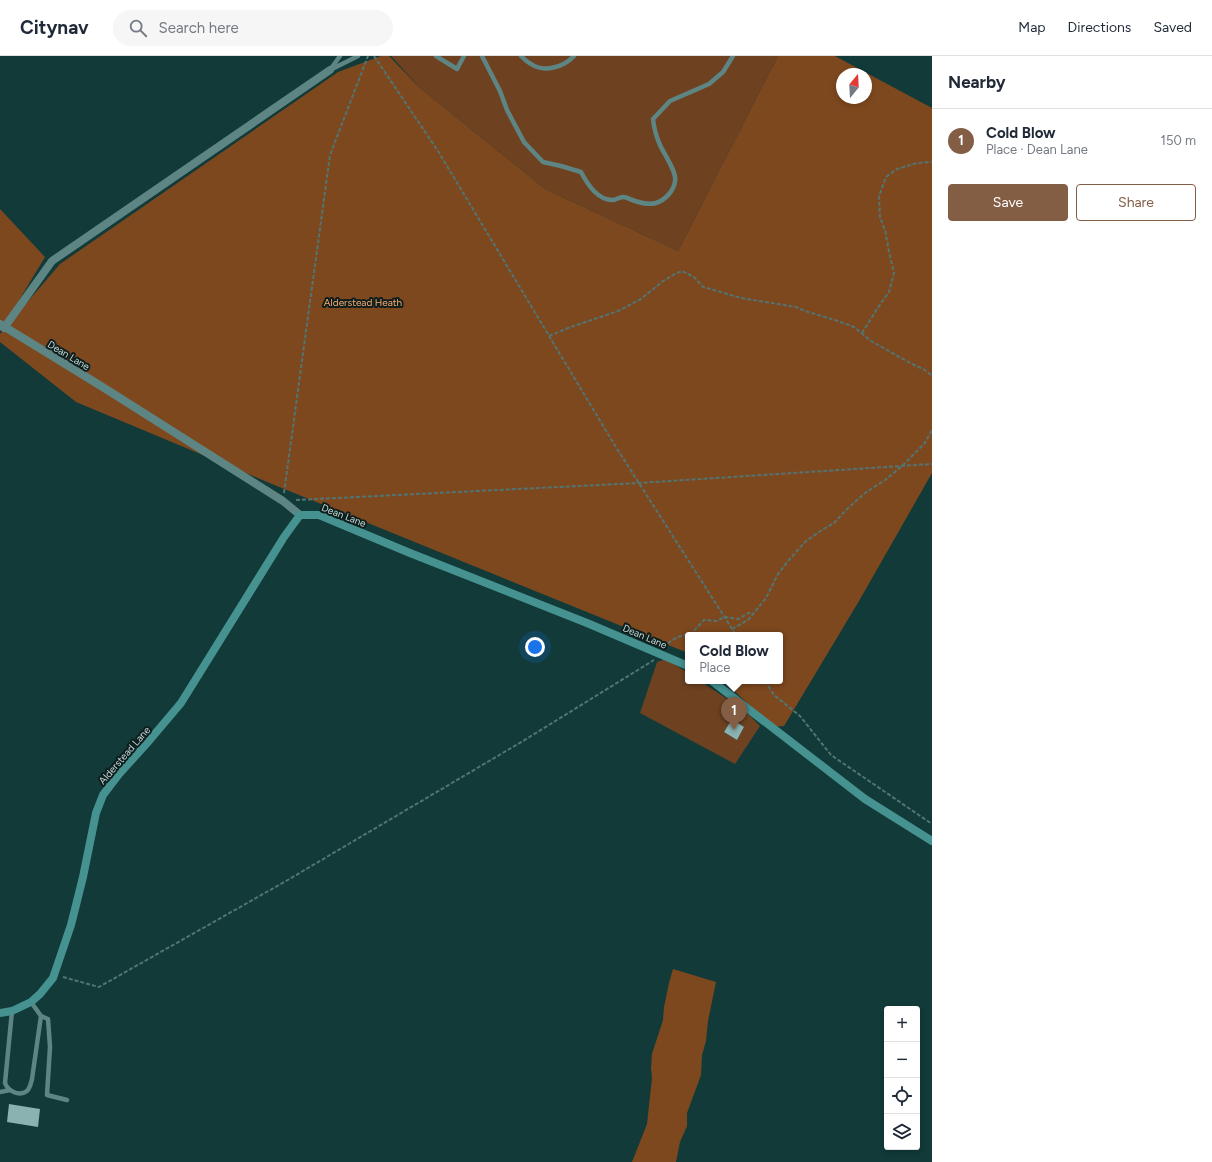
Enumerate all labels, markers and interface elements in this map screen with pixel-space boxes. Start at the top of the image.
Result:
search box [113,10,393,46]
text: Citynav [20,16,89,39]
icon: search [127,17,149,39]
text: Search here [159,19,239,37]
text: Map [1018,19,1046,36]
text: Directions [1068,19,1131,36]
text: Saved [1153,19,1192,36]
north arrow [836,68,872,104]
text: Nearby [948,72,1006,92]
text: Cold Blow [986,124,1056,142]
text: 1 [958,133,964,148]
text: 150 m [1161,133,1196,148]
text: Place · Dean Lane [986,142,1088,157]
button: Save [948,184,1068,221]
button: Share [1076,184,1196,221]
park label: Alderstead Heath [324,296,403,309]
street label: Dean Lane [45,338,93,373]
street label: Dean Lane [320,501,369,530]
street label: Dean Lane [621,621,669,652]
popup [685,632,783,684]
your location [525,637,545,657]
text: Cold Blow [699,642,769,660]
text: Place [699,660,730,675]
pin: 1 [721,697,747,730]
street label: Alderstead Lane [96,723,153,787]
map controls [884,1006,920,1150]
button: + [884,1006,920,1042]
button: − [884,1042,920,1078]
button: locate [884,1078,920,1114]
button: layers [884,1114,920,1150]

